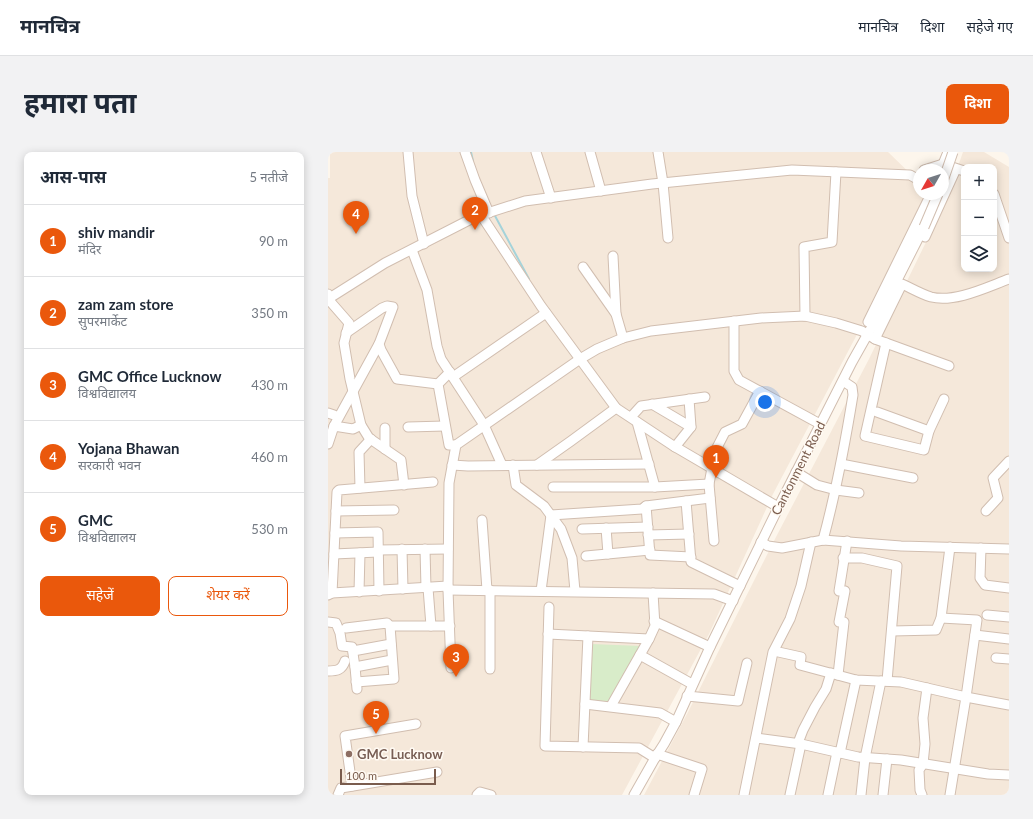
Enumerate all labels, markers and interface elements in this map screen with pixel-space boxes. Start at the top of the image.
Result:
text: मानचित्र [20,14,80,37]
text: मानचित्र [858,18,898,35]
text: दिशा [920,18,945,35]
text: सहेजे गए [967,18,1013,35]
button: दिशा [946,84,1009,124]
text: हमारा पता [24,85,137,119]
north arrow [913,164,949,200]
map controls [961,164,997,272]
button: + [961,164,997,200]
text: आस-पास [40,166,106,187]
text: 5 नतीजे [249,169,288,185]
pin: 2 [462,197,488,230]
button: − [961,200,997,236]
pin: 4 [343,201,369,234]
text: shiv mandir [78,223,155,241]
text: 1 [49,233,57,249]
text: 90 m [259,233,288,249]
button: layers [961,236,997,272]
text: मंदिर [78,241,101,257]
text: zam zam store [78,295,174,313]
text: 2 [49,305,57,321]
text: 350 m [251,305,288,321]
text: सुपरमार्केट [78,313,127,329]
text: GMC Office Lucknow [78,367,221,385]
text: 3 [49,377,57,393]
text: 430 m [251,377,288,393]
text: विश्वविद्यालय [78,385,136,401]
your location [755,392,775,412]
street label: Cantonment Road [767,418,829,518]
text: Yojana Bhawan [78,439,180,457]
pin: 1 [703,445,729,478]
text: 4 [49,449,57,465]
text: 460 m [251,449,288,465]
text: सरकारी भवन [78,457,141,473]
text: GMC [78,511,113,529]
text: 5 [49,521,57,537]
text: 530 m [251,521,288,537]
text: विश्वविद्यालय [78,529,136,545]
button: सहेजें [40,576,160,616]
button: शेयर करें [168,576,288,616]
pin: 3 [443,644,469,677]
pin: 5 [363,701,389,734]
place label: GMC Lucknow [357,746,443,762]
marker: GMC Lucknow [344,749,354,759]
scale bar [340,767,436,786]
text: 100 m [346,769,377,782]

